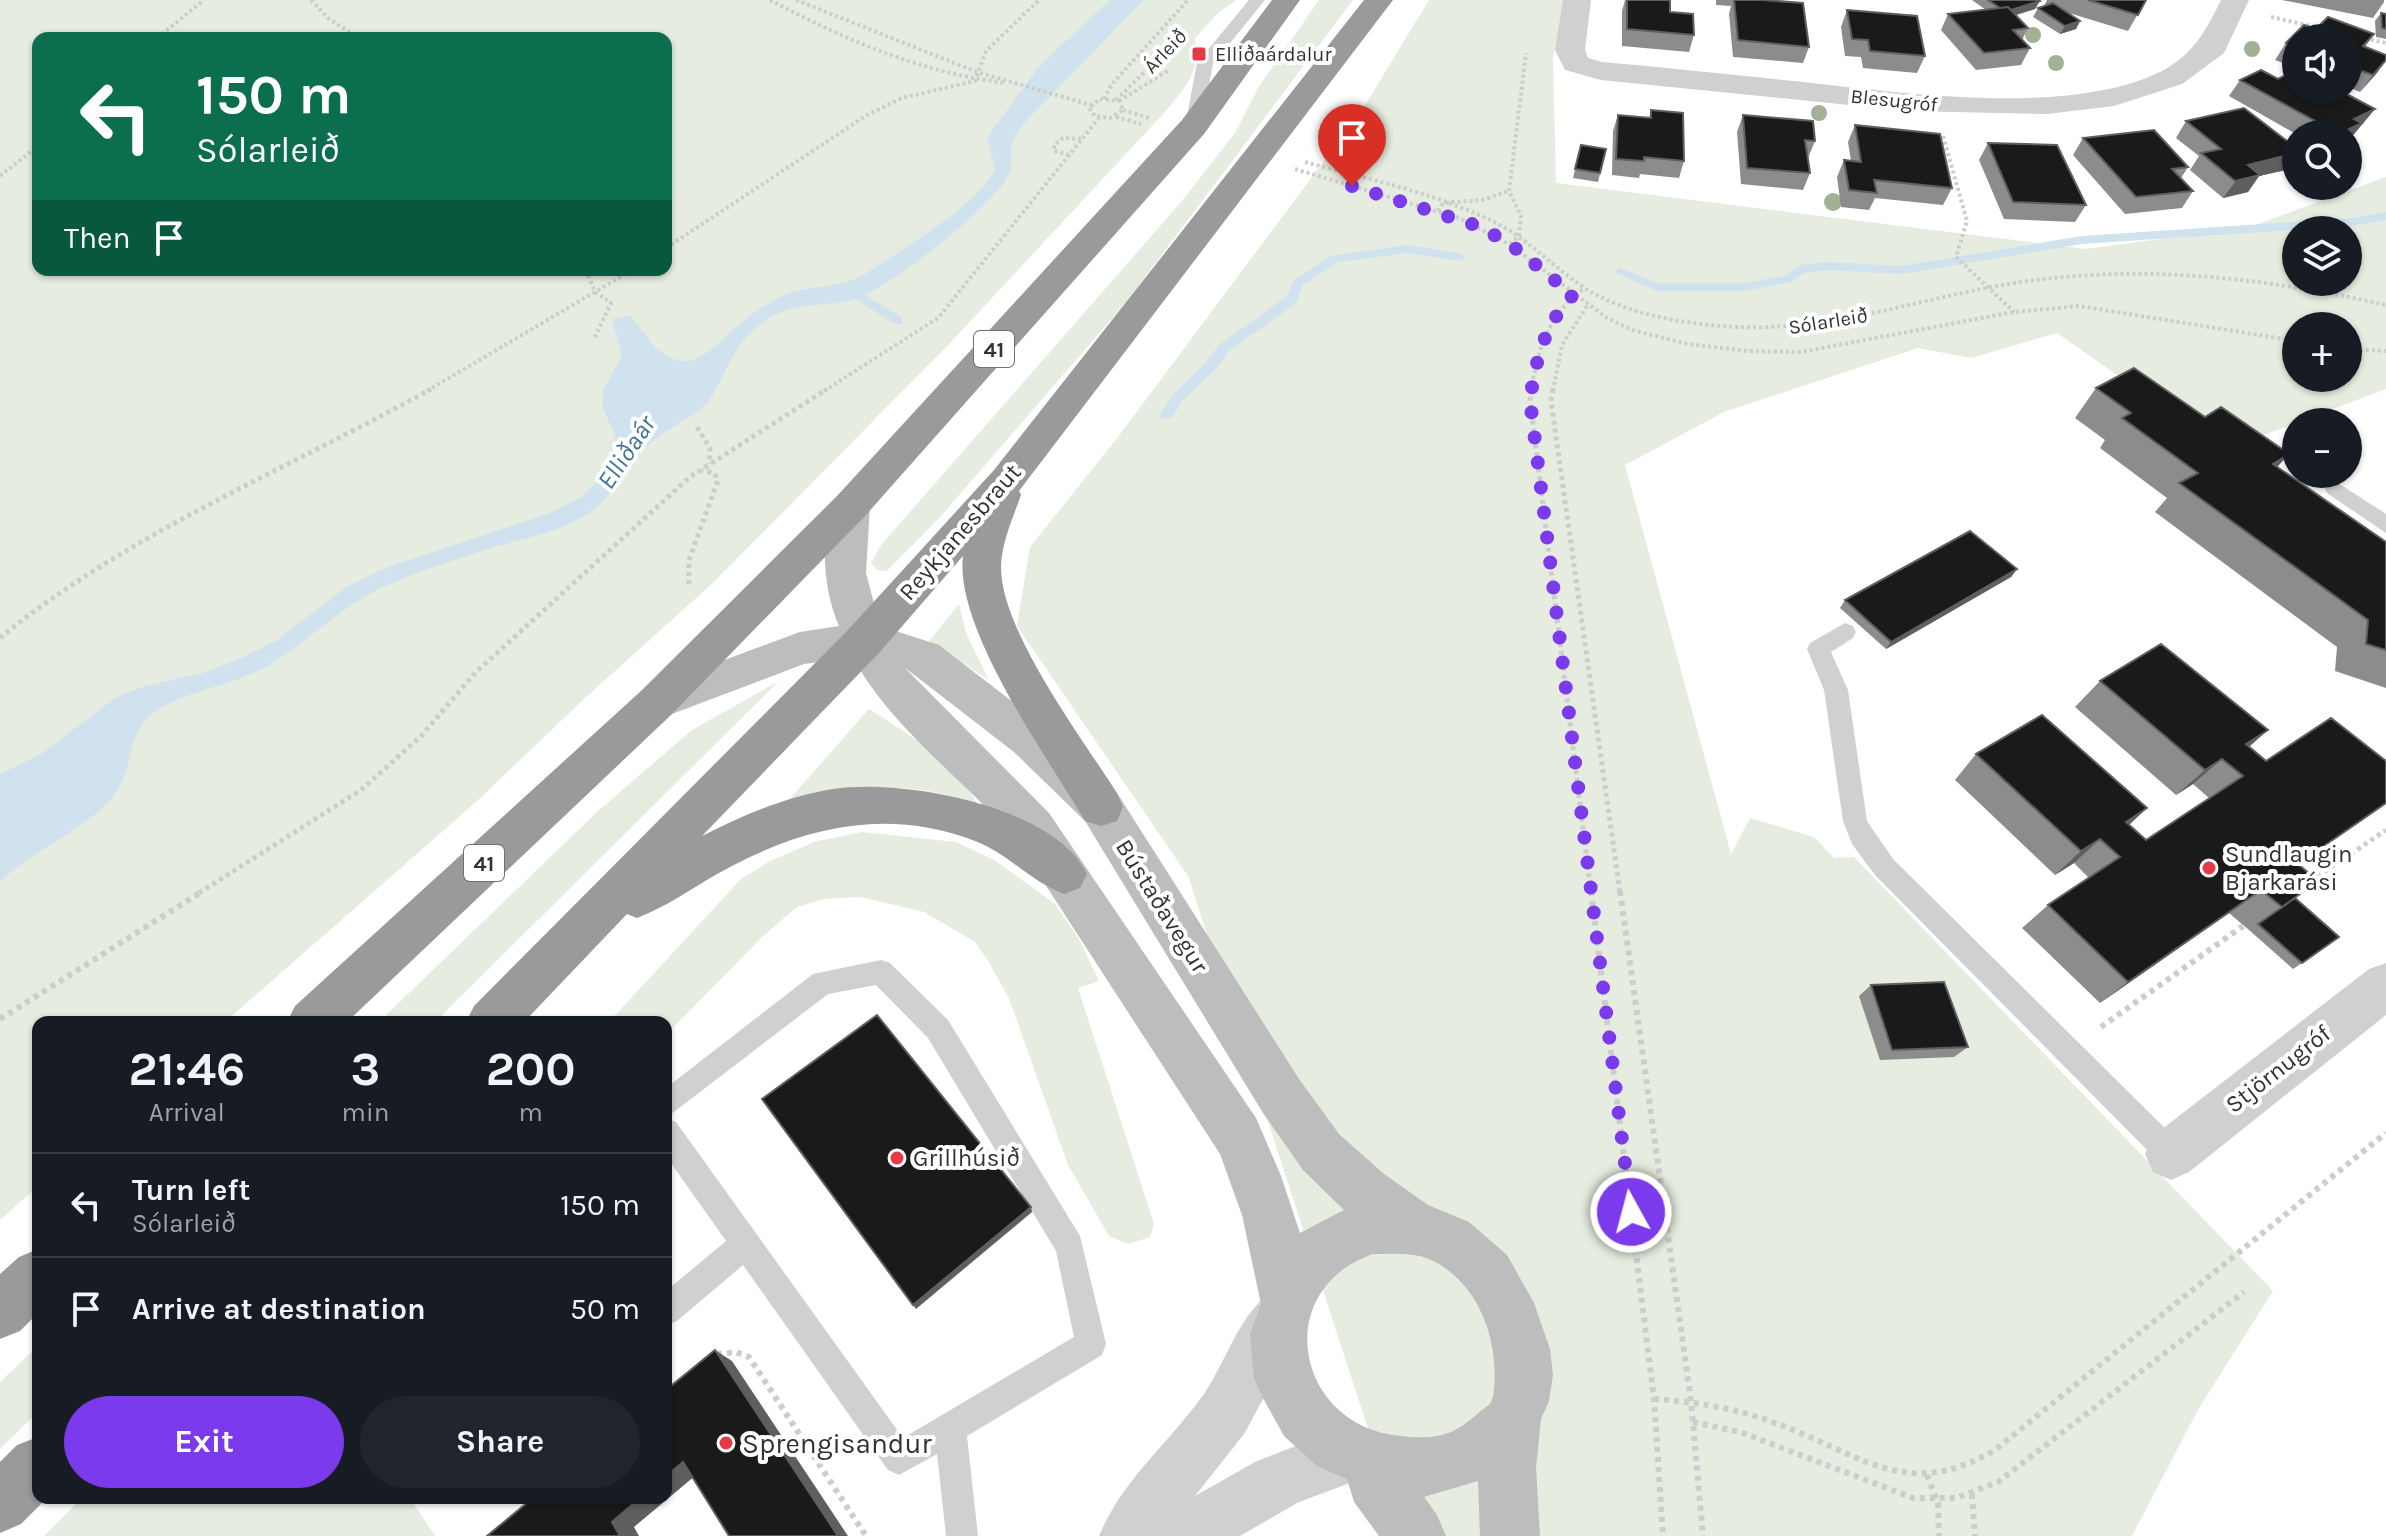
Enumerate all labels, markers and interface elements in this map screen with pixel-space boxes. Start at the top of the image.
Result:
street label: Árleið [1138,24,1192,78]
map controls [2282,24,2362,488]
button: sound [2282,24,2362,104]
place label: Elliðaárdalur [1215,43,1332,66]
marker: Elliðaárdalur [1190,45,1208,63]
text: 150 m [196,62,351,127]
icon: left [64,64,168,168]
street label: Blesugróf [1849,85,1939,117]
pin [1318,104,1386,186]
icon: arrive [1330,116,1374,160]
button: search [2282,120,2362,200]
text: Sólarleið [196,129,340,171]
icon: arrive [147,216,191,260]
button: layers [2282,216,2362,296]
text: Then [64,220,131,256]
street label: Sólarleið [1787,304,1869,339]
button: + [2282,312,2362,392]
road number: 41 [974,331,1014,367]
button: − [2282,408,2362,488]
water label: Elliðaár [591,409,663,495]
street label: Reykjanesbraut [893,458,1027,606]
street label: Bústaðavegur [1110,834,1214,978]
place label: Sundlaugin Bjarkarási [2225,840,2352,896]
road number: 41 [464,845,504,881]
marker: Sundlaugin Bjarkarási [2200,859,2218,877]
street label: Stjörnugróf [2220,1019,2337,1119]
text: 21:46 [128,1041,245,1097]
text: 3 [351,1041,380,1097]
text: 200 [486,1041,576,1097]
text: Arrival [149,1097,225,1128]
text: min [342,1097,389,1128]
text: m [519,1097,543,1128]
place label: Grillhúsið [913,1144,1020,1172]
marker: Grillhúsið [888,1149,906,1167]
position arrow [1589,1170,1673,1254]
text: Turn left [132,1172,250,1208]
icon: left [64,1183,108,1227]
text: 150 m [560,1187,640,1223]
text: Sólarleið [132,1208,236,1239]
icon: arrive [64,1287,108,1331]
text: Arrive at destination [132,1291,426,1327]
text: 50 m [570,1291,640,1327]
button: Exit [64,1396,344,1488]
button: Share [360,1396,640,1488]
place label: Sprengisandur [742,1427,932,1460]
marker: Sprengisandur [717,1434,735,1452]

